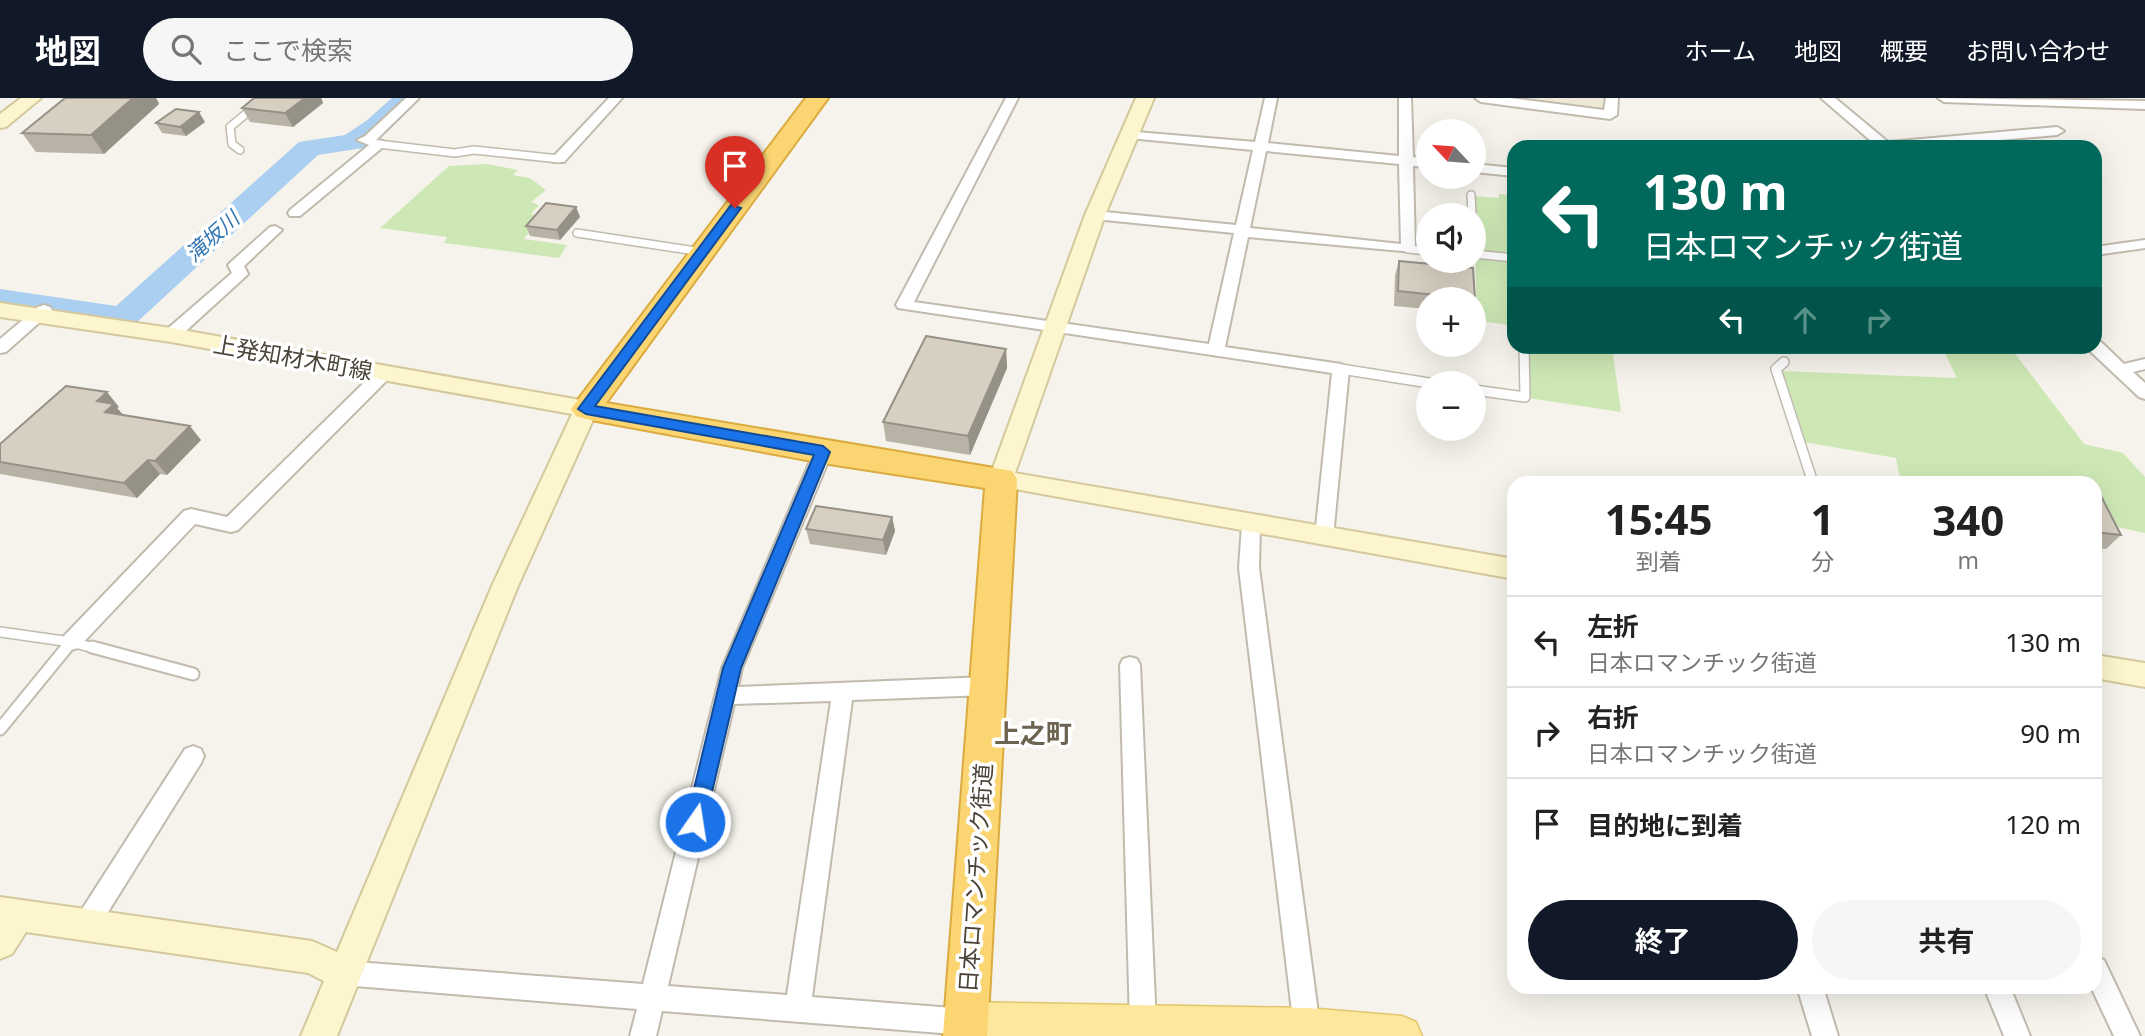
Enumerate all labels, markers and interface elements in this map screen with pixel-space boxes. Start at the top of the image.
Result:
search box [143,18,633,81]
text: 地図 [35,28,101,73]
icon: search [167,30,205,68]
text: ここで検索 [223,32,353,68]
text: ホーム [1685,34,1756,67]
text: 地図 [1794,34,1842,67]
text: 概要 [1880,34,1928,67]
text: お問い合わせ [1966,34,2110,67]
north arrow [1416,119,1486,189]
map controls [1416,119,1486,441]
pin [705,136,765,208]
icon: arrive [716,147,754,185]
text: 130 m [1643,158,1788,224]
icon: left [1528,168,1619,259]
water label: 滝坂川 [179,203,246,267]
button: sound [1416,203,1486,273]
text: 日本ロマンチック街道 [1643,224,1963,267]
button: + [1416,287,1486,357]
icon: left [1713,301,1751,339]
icon: ahead [1786,301,1824,339]
icon: right [1859,301,1897,339]
street label: 上発知材木町線 [211,327,375,387]
button: − [1416,371,1486,441]
text: 15:45 [1605,490,1713,547]
text: 1 [1810,490,1834,547]
text: 340 [1932,491,2004,548]
text: m [1957,544,1979,576]
text: 到着 [1636,545,1682,577]
text: 分 [1811,545,1834,577]
text: 左折 [1587,608,1639,644]
icon: left [1528,623,1566,661]
text: 130 m [2005,624,2081,660]
text: 日本ロマンチック街道 [1587,646,1817,678]
text: 右折 [1587,699,1639,735]
icon: right [1528,714,1566,752]
district label: 上之町 [994,715,1072,751]
text: 90 m [2020,715,2081,751]
text: 日本ロマンチック街道 [1587,737,1817,769]
street label: 日本ロマンチック街道 [951,762,999,994]
position arrow [658,785,732,859]
icon: arrive [1528,805,1566,843]
text: 120 m [2005,806,2081,842]
text: 目的地に到着 [1587,807,1743,843]
button: 終了 [1528,900,1798,980]
button: 共有 [1812,900,2081,980]

